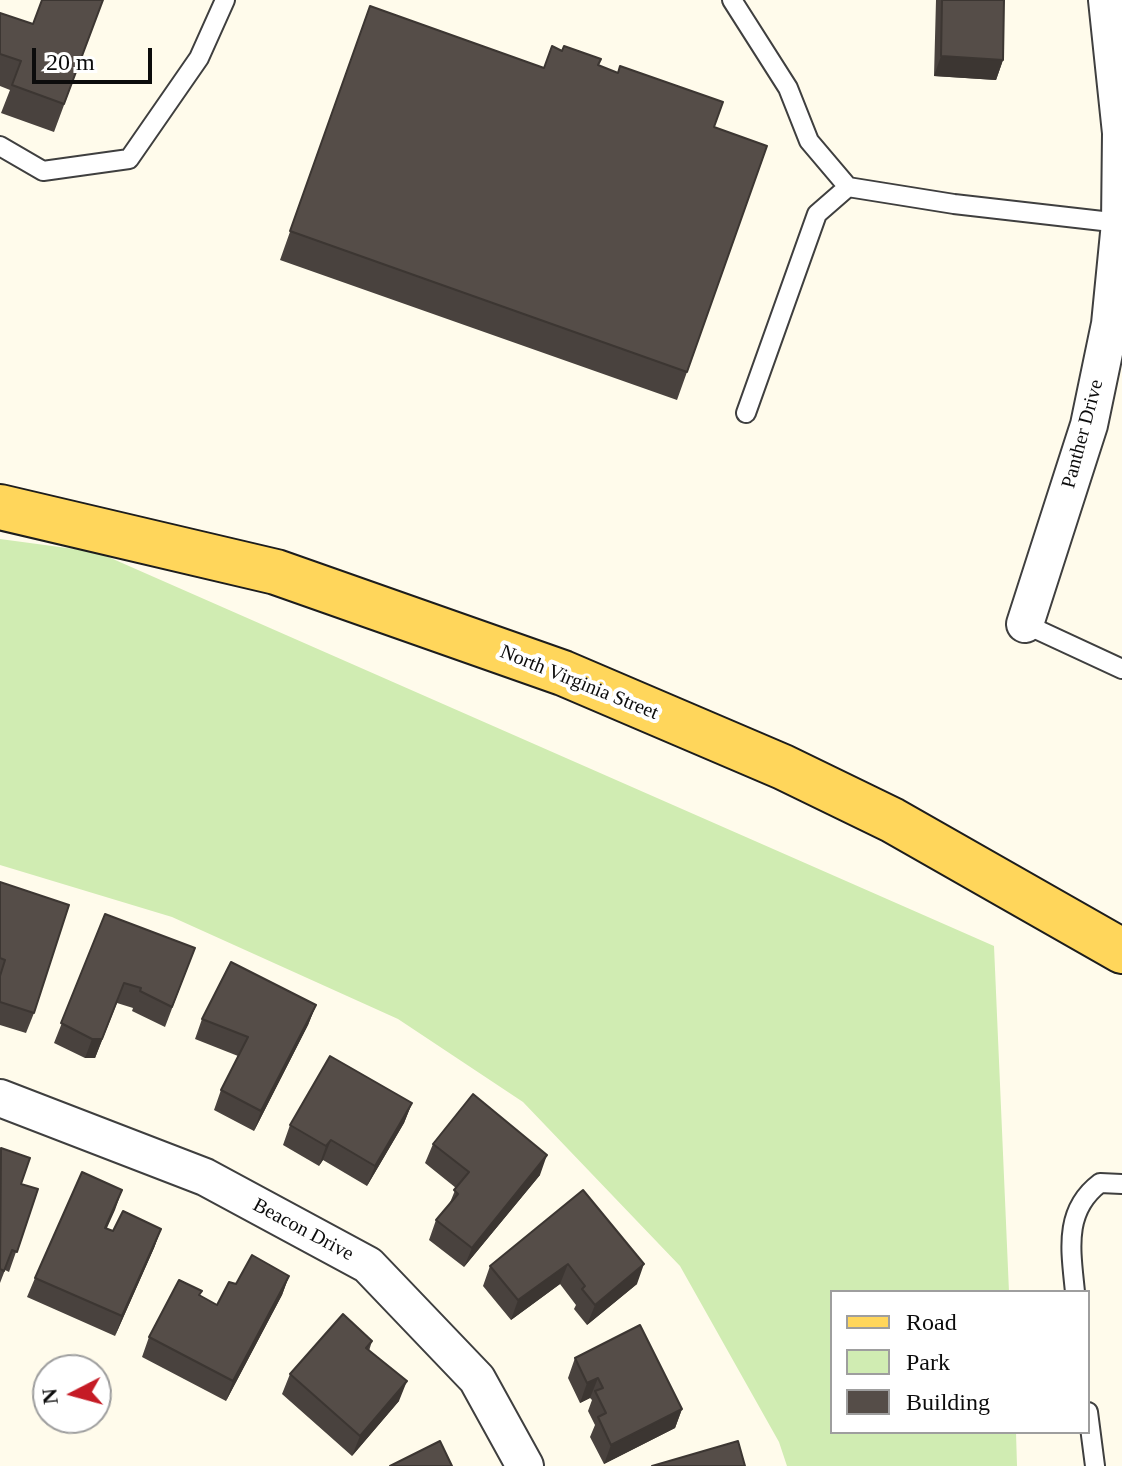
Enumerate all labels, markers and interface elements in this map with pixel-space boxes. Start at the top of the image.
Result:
scale bar [36,32,156,82]
text: 20 m [46,49,95,75]
street label: Panther Drive [1057,377,1109,491]
street label: North Virginia Street [496,640,662,726]
street label: Beacon Drive [249,1193,357,1267]
legend [830,1290,1090,1434]
text: Road [906,1309,957,1335]
text: Park [906,1349,950,1375]
north arrow [32,1354,112,1434]
text: N [36,1387,63,1406]
text: Building [906,1389,990,1415]

